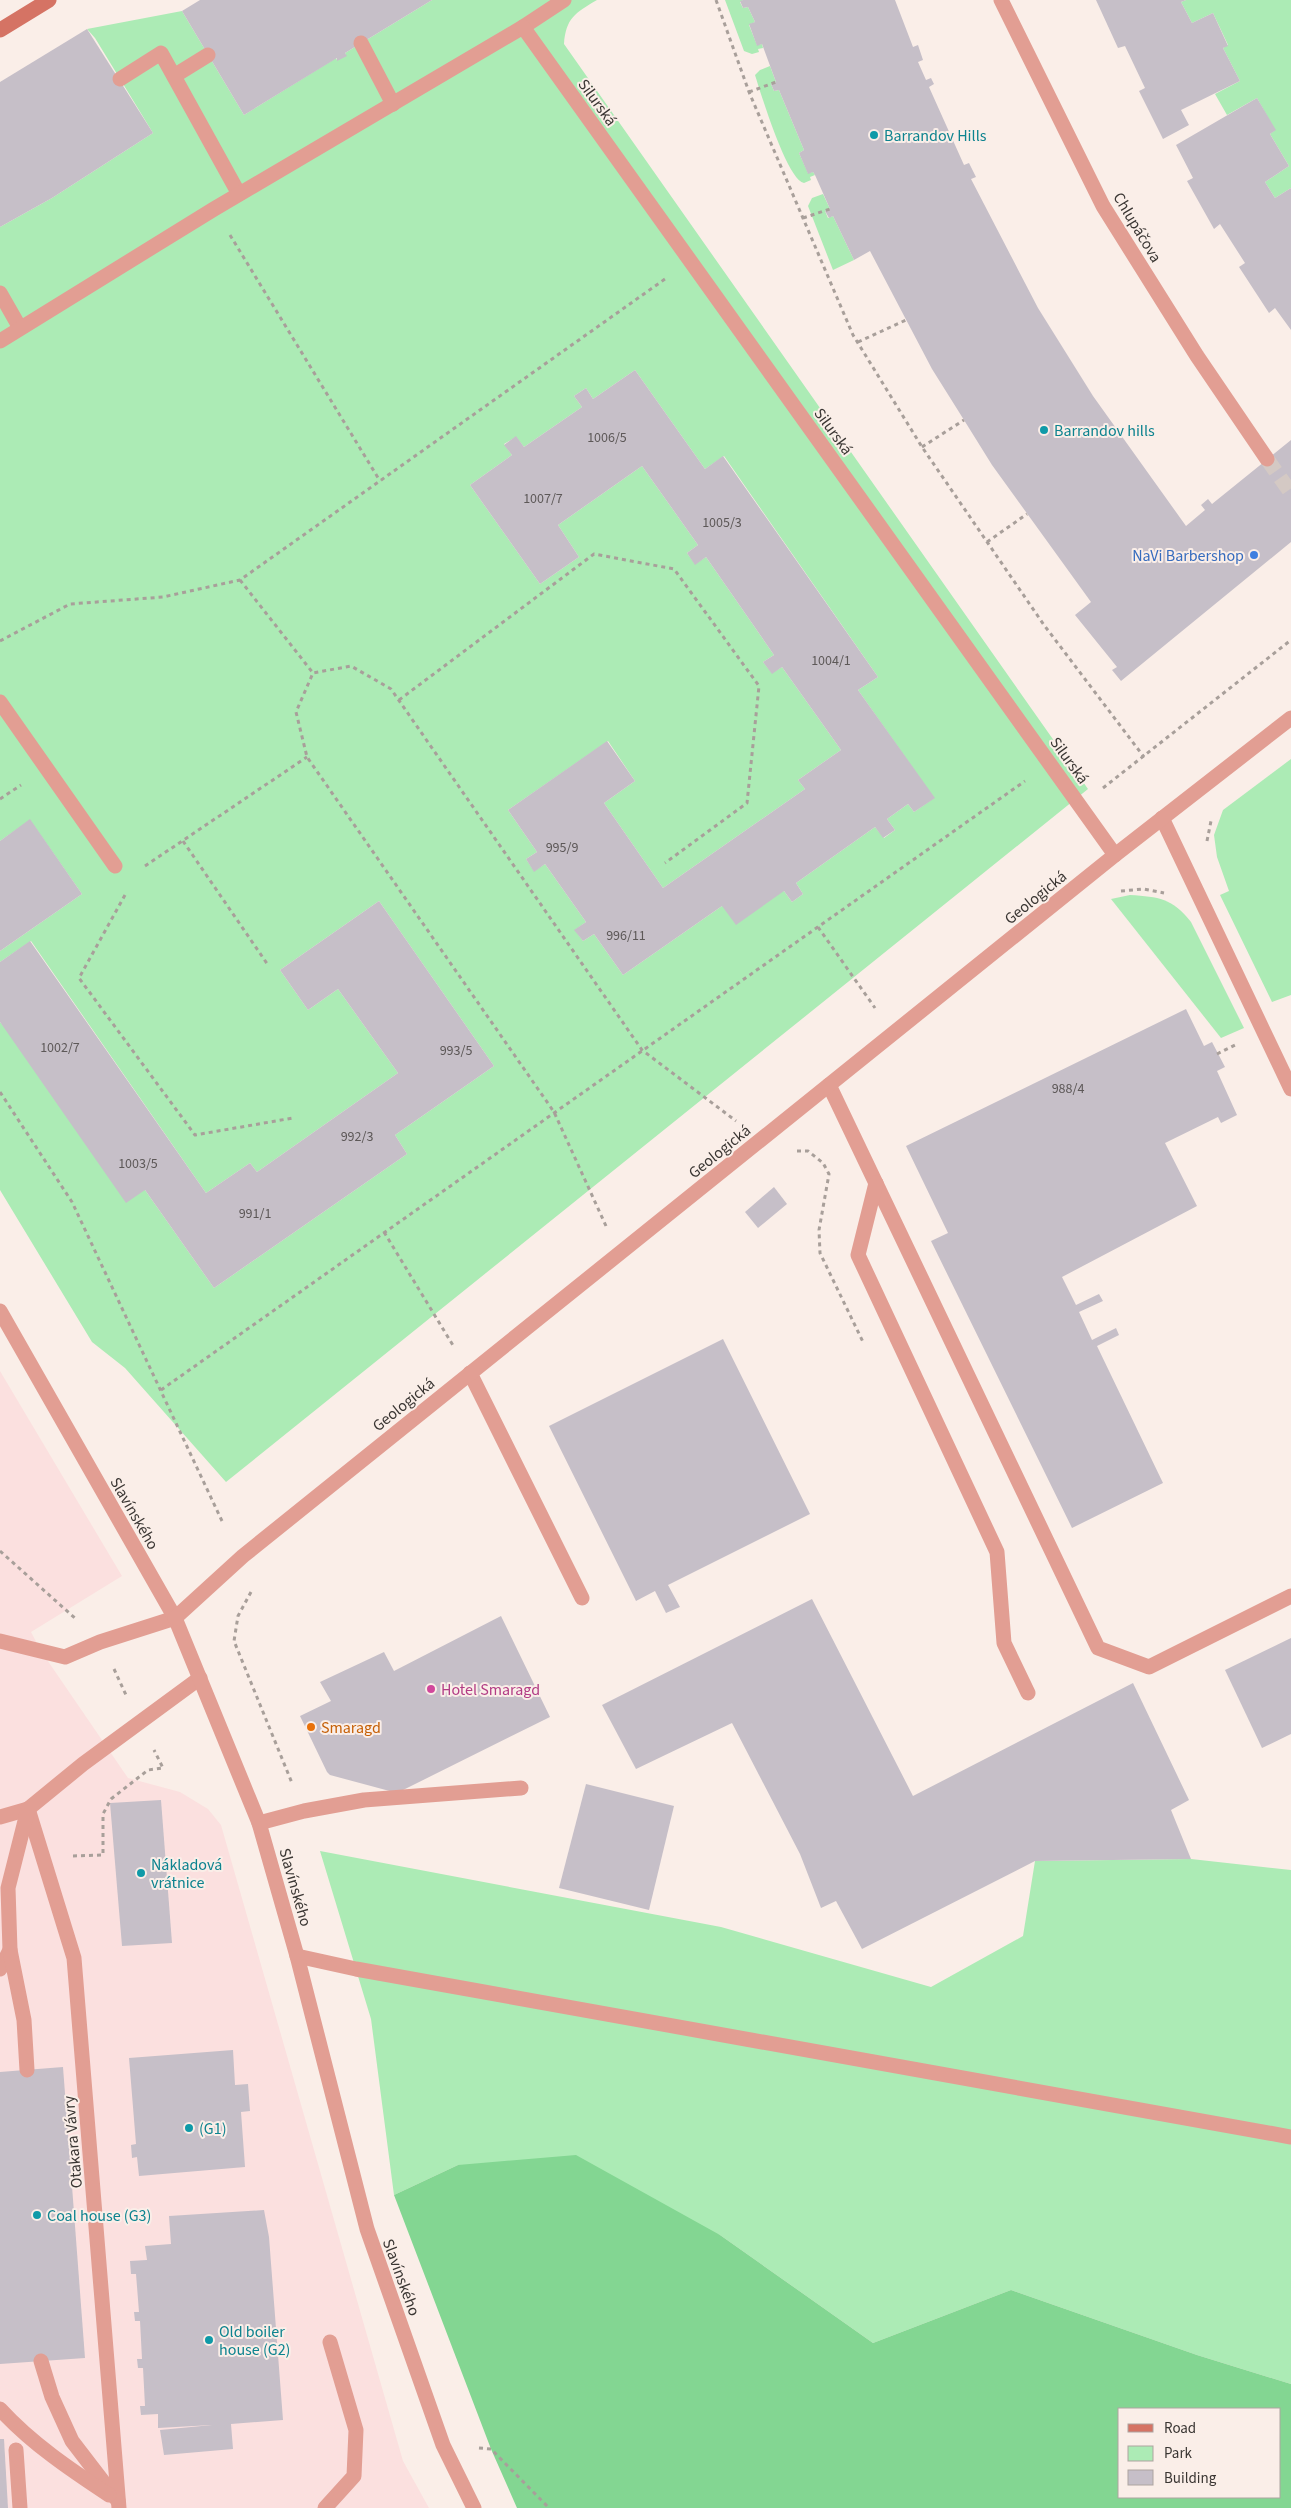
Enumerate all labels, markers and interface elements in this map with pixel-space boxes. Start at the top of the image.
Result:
street label: Silurská [573,75,622,131]
place label: Barrandov Hills [884,125,987,147]
marker: Barrandov Hills [868,129,880,141]
street label: Chlupáčova [1108,188,1167,267]
street label: Silurská [809,404,858,460]
place label: Barrandov hills [1054,420,1155,442]
marker: Barrandov hills [1038,424,1050,436]
house number: 1006/5 [587,428,627,448]
house number: 1007/7 [523,489,563,509]
house number: 1005/3 [702,513,742,533]
place label: NaVi Barbershop [1132,545,1244,567]
marker: NaVi Barbershop [1248,549,1260,561]
house number: 1004/1 [811,651,851,671]
street label: Silurská [1045,733,1094,789]
house number: 995/9 [546,838,578,858]
street label: Geologická [1000,866,1071,930]
house number: 996/11 [606,926,646,946]
house number: 1002/7 [40,1038,80,1058]
house number: 993/5 [440,1041,472,1061]
house number: 988/4 [1052,1079,1084,1099]
street label: Geologická [684,1120,755,1184]
house number: 992/3 [341,1127,373,1147]
house number: 1003/5 [118,1154,158,1174]
house number: 991/1 [239,1204,271,1224]
street label: Geologická [368,1373,439,1437]
street label: Slavínského [104,1473,164,1554]
place label: Hotel Smaragd [441,1679,540,1701]
marker: Hotel Smaragd [425,1683,437,1695]
place label: Smaragd [321,1717,381,1739]
marker: Smaragd [305,1721,317,1733]
street label: Slavínského [273,1846,317,1929]
place label: Nákladová vrátnice [151,1854,222,1894]
marker: Nákladová vrátnice [135,1867,147,1879]
street label: Otakara Vávry [58,2094,88,2189]
place label: (G1) [199,2118,227,2140]
marker: (G1) [183,2122,195,2134]
place label: Coal house (G3) [47,2205,151,2227]
marker: Coal house (G3) [31,2209,43,2221]
street label: Slavínského [377,2236,425,2319]
place label: Old boiler house (G2) [219,2321,290,2361]
marker: Old boiler house (G2) [203,2334,215,2346]
legend [1118,2408,1281,2498]
text: Road [1164,2418,1196,2439]
text: Park [1164,2443,1193,2464]
text: Building [1164,2468,1217,2489]

